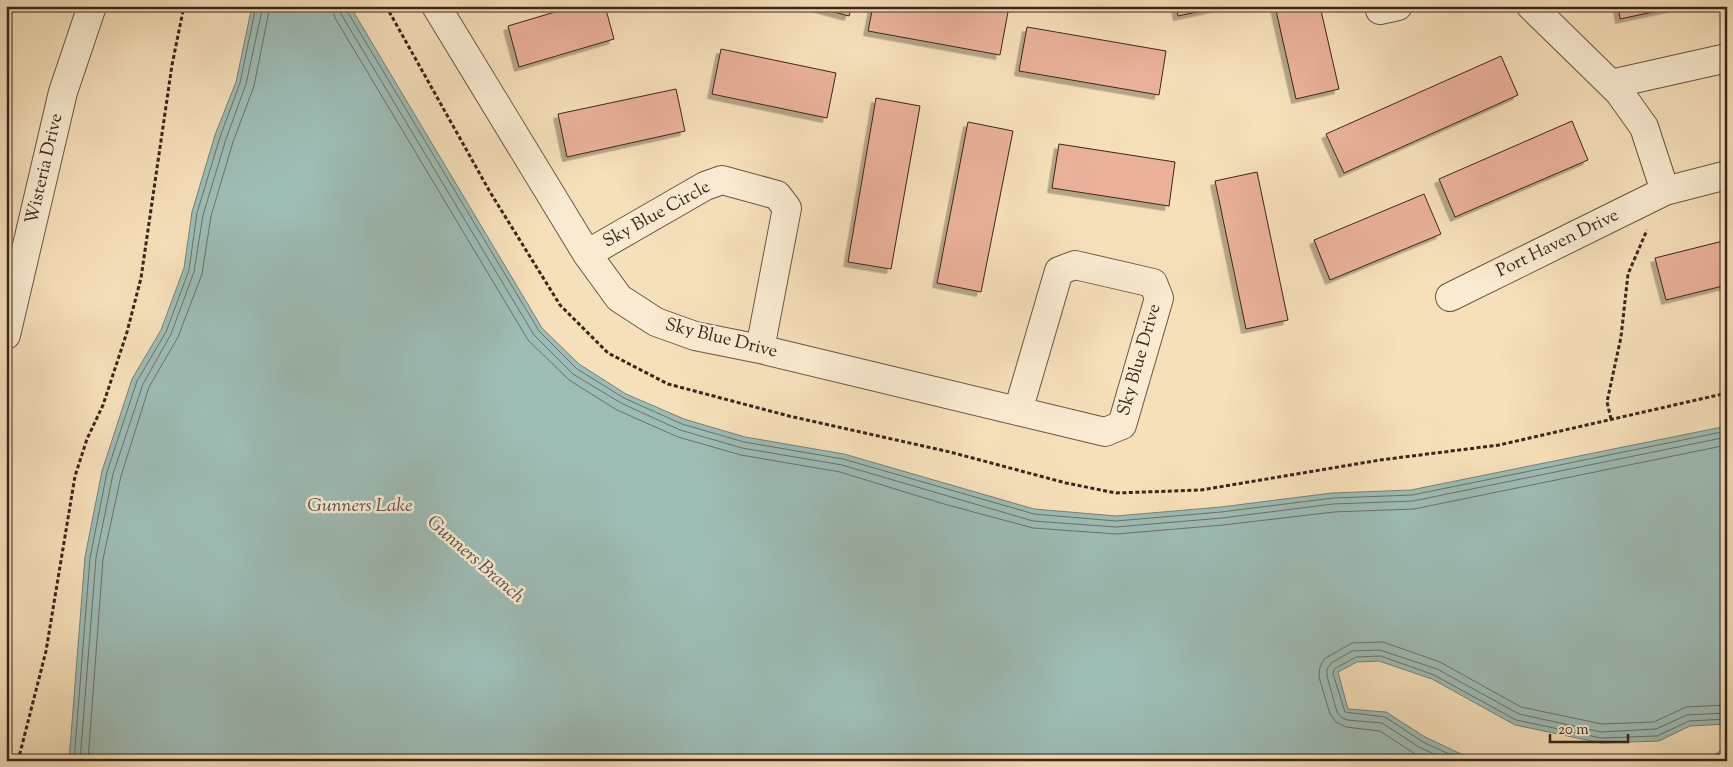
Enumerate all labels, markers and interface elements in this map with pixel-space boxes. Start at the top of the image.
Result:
street label: Wisteria Drive [20,111,70,227]
street label: Sky Blue Circle [599,175,715,255]
street label: Port Haven Drive [1492,203,1624,285]
street label: Sky Blue Drive [1112,301,1168,419]
street label: Sky Blue Drive [662,312,780,366]
water label: Gunners Lake [307,493,413,520]
water label: Gunners Branch [420,510,531,611]
scale bar [1550,712,1628,744]
text: 20 m [1558,720,1589,741]

